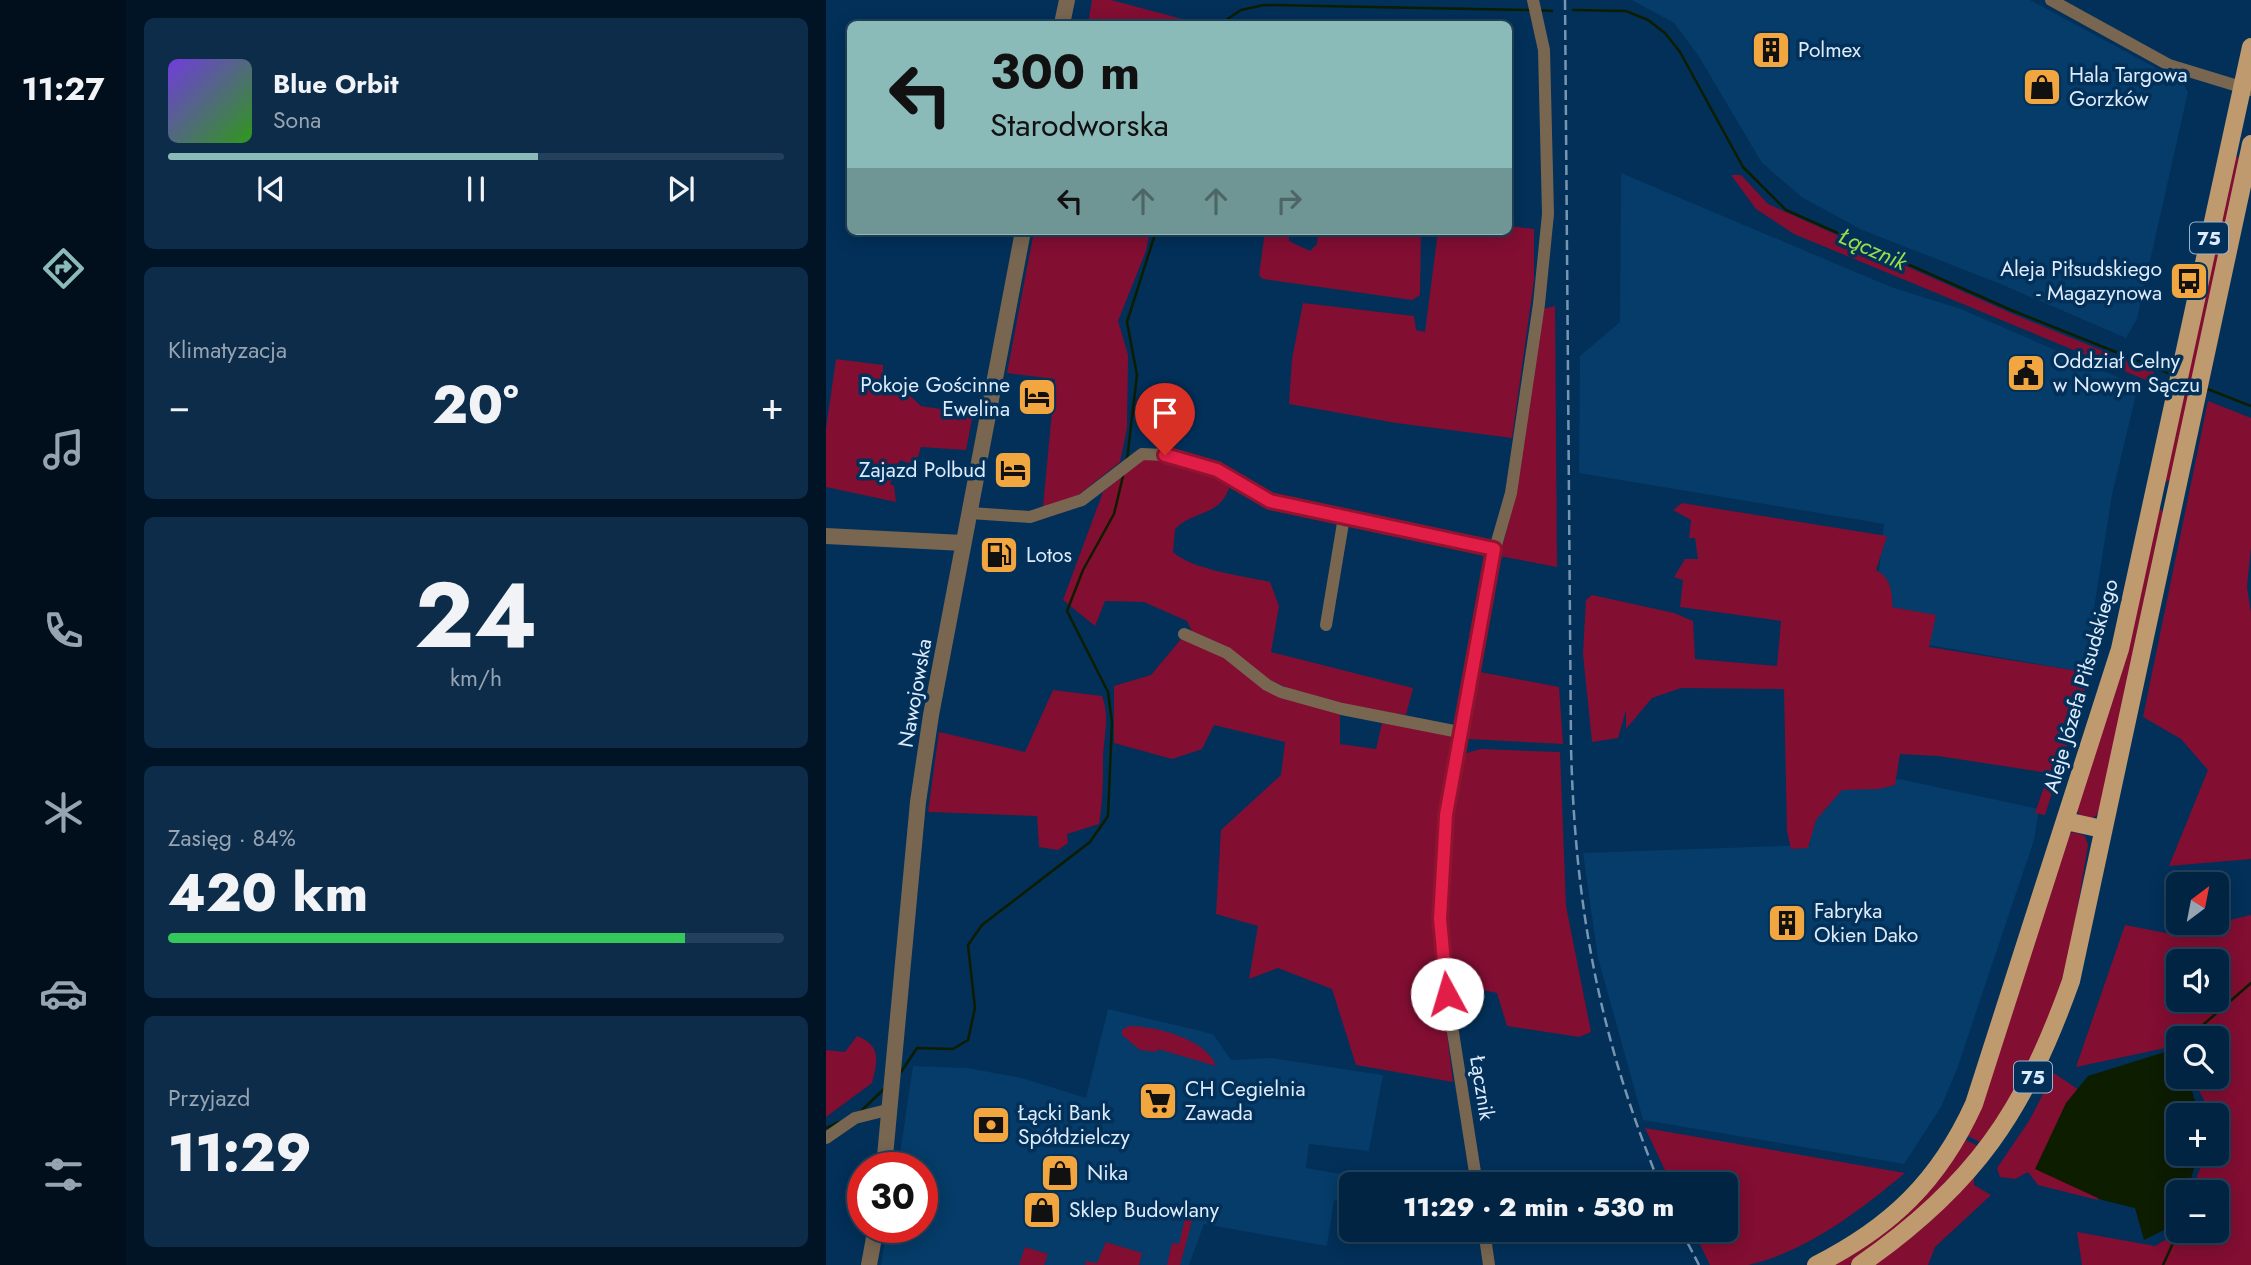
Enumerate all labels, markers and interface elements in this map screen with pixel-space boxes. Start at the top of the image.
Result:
building icon: Polmex [1750,29,1792,71]
place label: Polmex [1798,35,1861,65]
text: 300 m [990,37,1140,107]
icon: left [875,49,966,140]
place label: Hala Targowa Gorzków [2069,60,2188,114]
text: Blue Orbit [273,65,398,103]
text: 11:27 [21,66,105,112]
shop icon: Hala Targowa Gorzków [2021,66,2063,108]
text: Starodworska [990,102,1169,148]
text: Sona [273,103,321,137]
icon: previous [252,170,290,208]
icon: pause [457,170,495,208]
icon: next [662,170,700,208]
icon: left [1051,182,1089,220]
icon: ahead [1124,182,1162,220]
icon: ahead [1197,182,1235,220]
icon: right [1270,182,1308,220]
water label: Łącznik [1834,219,1913,279]
road number: 75 [2190,222,2228,254]
icon: directions [39,244,88,293]
place label: Aleja Piłsudskiego - Magazynowa [2000,254,2162,308]
bus stop icon: Aleja Piłsudskiego - Magazynowa [2168,260,2210,302]
text: Klimatyzacja [168,333,287,367]
place label: Oddział Celny w Nowym Sączu [2053,346,2200,400]
public building icon: Oddział Celny w Nowym Sączu [2005,352,2047,394]
text: 20° [432,367,519,443]
place label: Pokoje Gościnne Ewelina [860,370,1010,424]
hotel icon: Pokoje Gościnne Ewelina [1016,376,1058,418]
text: − [168,378,190,433]
text: + [761,378,784,433]
pin [1135,383,1195,455]
icon: arrive [1146,394,1184,432]
icon: music [39,425,88,474]
hotel icon: Zajazd Polbud [992,449,1034,491]
place label: Zajazd Polbud [859,455,986,485]
fuel station icon: Lotos [978,534,1020,576]
place label: Lotos [1026,540,1072,570]
text: 24 [414,550,538,681]
street label: Aleje Józefa Piłsudskiego [2036,575,2126,797]
icon: phone [39,606,88,655]
street label: Nawojowska [891,636,939,750]
text: km/h [450,661,502,695]
icon: climate [39,788,88,837]
text: Zasięg · 84% [168,821,296,855]
text: 420 km [168,855,368,931]
north arrow [2166,872,2230,934]
map controls [2166,872,2229,1243]
place label: Fabryka Okien Dako [1814,896,1918,950]
building icon: Fabryka Okien Dako [1766,902,1808,944]
button: sound [2166,949,2229,1012]
position arrow [1410,957,1484,1031]
icon: car [39,969,88,1018]
button: search [2166,1026,2229,1089]
street label: Łącznik [1462,1053,1502,1123]
road number: 75 [2014,1062,2052,1092]
place label: CH Cegielnia Zawada [1185,1074,1306,1128]
supermarket icon: CH Cegielnia Zawada [1137,1080,1179,1122]
text: Przyjazd [168,1081,250,1115]
place label: Łącki Bank Spółdzielczy [1017,1098,1131,1152]
button: + [2166,1103,2229,1166]
bank icon: Łącki Bank Spółdzielczy [970,1104,1012,1146]
text: 11:29 [168,1115,312,1191]
icon: filters [39,1150,88,1199]
speed limit sign: 30 [847,1152,938,1243]
shop icon: Nika [1039,1152,1081,1194]
place label: Nika [1087,1158,1128,1188]
button: − [2166,1180,2229,1243]
text: 11:29 · 2 min · 530 m [1403,1188,1674,1226]
shop icon: Sklep Budowlany [1021,1189,1063,1231]
place label: Sklep Budowlany [1069,1195,1220,1225]

